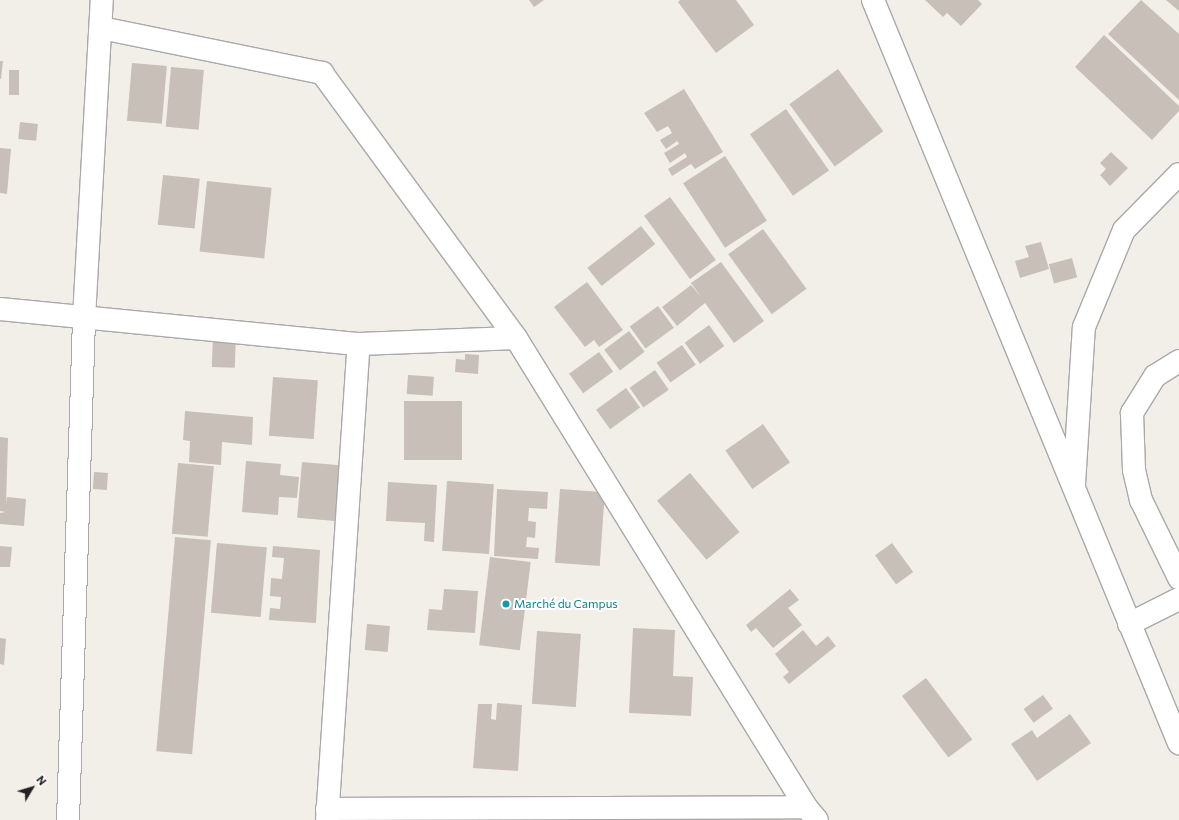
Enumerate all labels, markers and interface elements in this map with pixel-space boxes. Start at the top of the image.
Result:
place label: Marché du Campus [514,597,618,611]
marker: Marché du Campus [501,599,511,609]
north arrow [12,768,52,808]
text: N [34,773,50,788]

